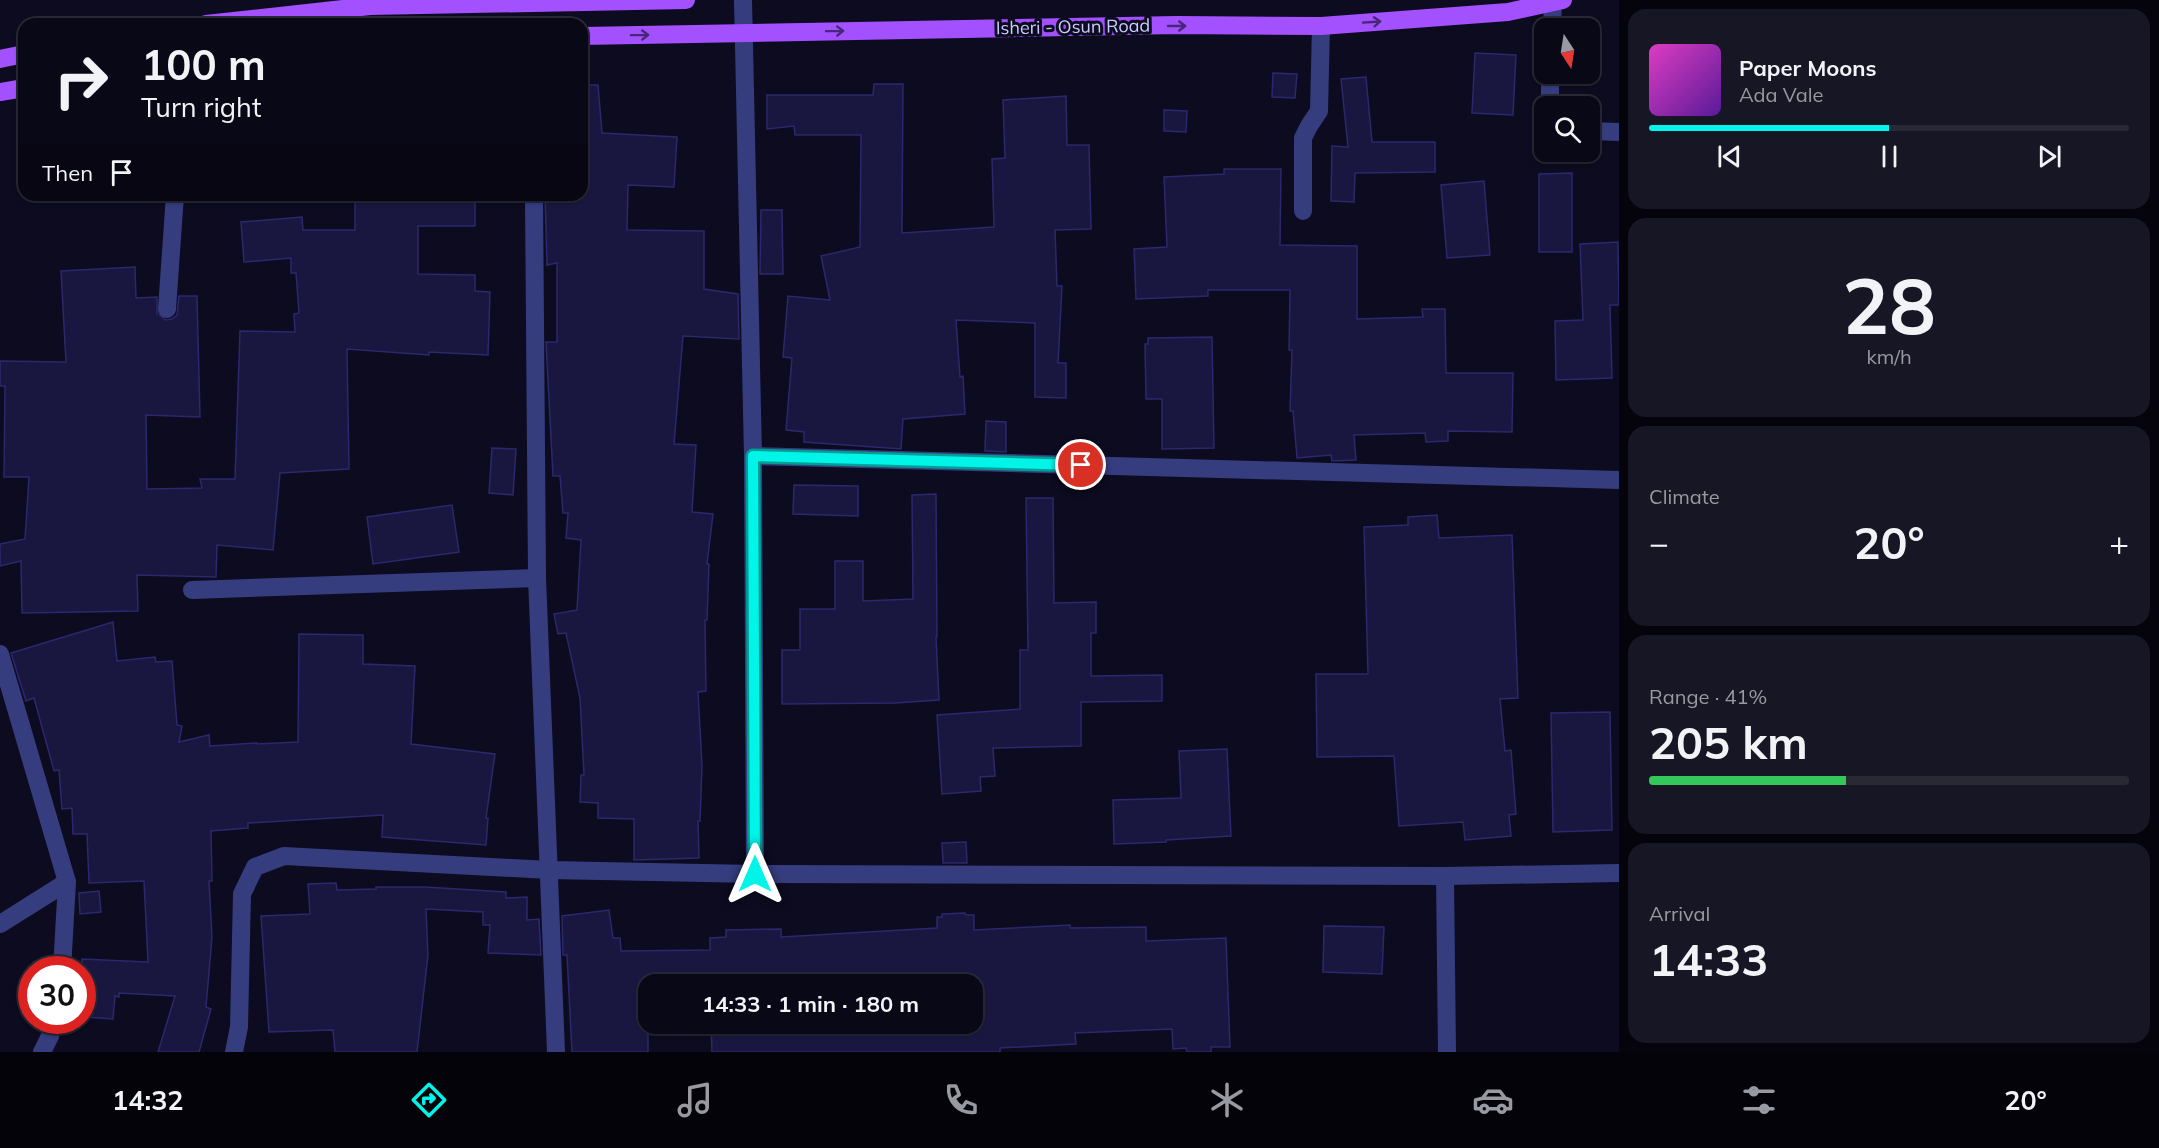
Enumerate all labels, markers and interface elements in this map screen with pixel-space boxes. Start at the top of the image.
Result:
street label: Isheri - Osun Road [996,14,1150,39]
one-way arrow [1362,17,1382,28]
north arrow [1534,18,1600,84]
map controls [1534,18,1600,162]
one-way arrow [1167,20,1187,32]
one-way arrow [825,25,845,36]
one-way arrow [630,29,650,40]
text: 100 m [141,38,266,91]
icon: right [42,42,120,120]
text: Paper Moons [1739,54,1877,82]
text: Ada Vale [1739,82,1823,107]
text: Turn right [141,90,261,124]
button: search [1534,96,1600,162]
icon: previous [1713,140,1746,173]
icon: pause [1873,140,1906,173]
icon: next [2033,140,2066,173]
icon: arrive [105,156,138,189]
text: Then [42,159,93,187]
text: 28 [1842,256,1936,354]
text: km/h [1866,344,1912,369]
pin [1055,439,1106,490]
icon: arrive [1064,448,1097,481]
text: Climate [1649,484,1720,509]
text: 20° [1853,514,1925,570]
text: − [1649,522,1669,563]
text: + [2109,522,2129,563]
text: Range · 41% [1649,684,1767,709]
text: 205 km [1649,714,1808,770]
position arrow [723,842,787,906]
text: Arrival [1649,901,1710,926]
text: 14:33 [1649,931,1768,987]
speed limit sign: 30 [18,956,96,1034]
text: 14:33 · 1 min · 180 m [702,990,919,1018]
icon: directions [408,1079,450,1121]
icon: music [674,1079,716,1121]
icon: phone [940,1079,982,1121]
icon: climate [1206,1079,1248,1121]
icon: car [1472,1079,1514,1121]
icon: filters [1738,1079,1780,1121]
text: 14:32 [112,1083,184,1117]
text: 20° [2004,1083,2047,1117]

